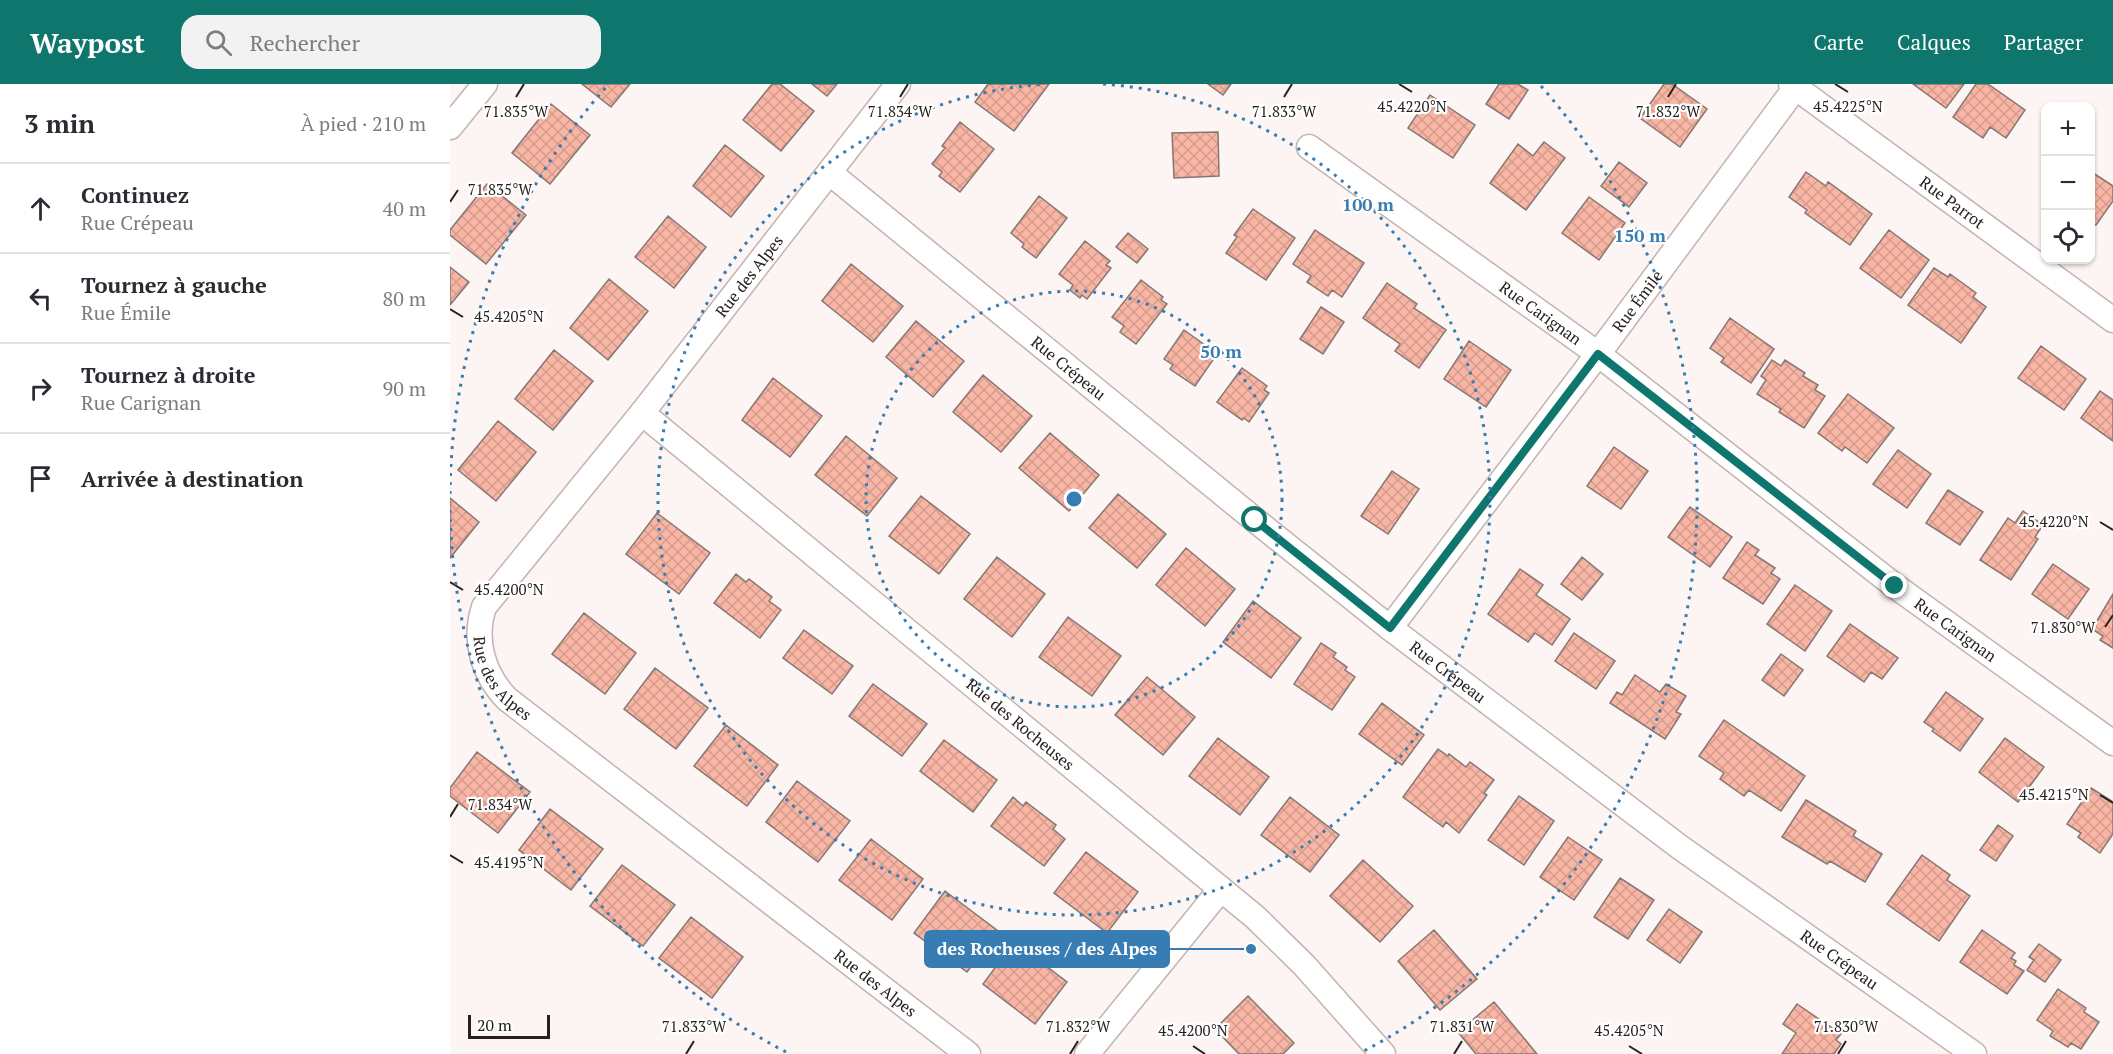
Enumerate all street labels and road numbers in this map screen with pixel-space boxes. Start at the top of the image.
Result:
street label: Rue Parrot [1915,171,1989,234]
street label: Rue des Alpes [710,230,788,322]
street label: Rue Émile [1607,265,1668,337]
street label: Rue Carignan [1495,276,1587,350]
street label: Rue Crépeau [1027,331,1111,405]
street label: Rue Carignan [1910,593,2001,667]
street label: Rue des Alpes [468,635,536,725]
street label: Rue Crépeau [1405,636,1490,708]
street label: Rue des Rocheuses [962,673,1079,775]
street label: Rue Crépeau [1796,924,1883,994]
street label: Rue des Alpes [830,944,921,1022]

